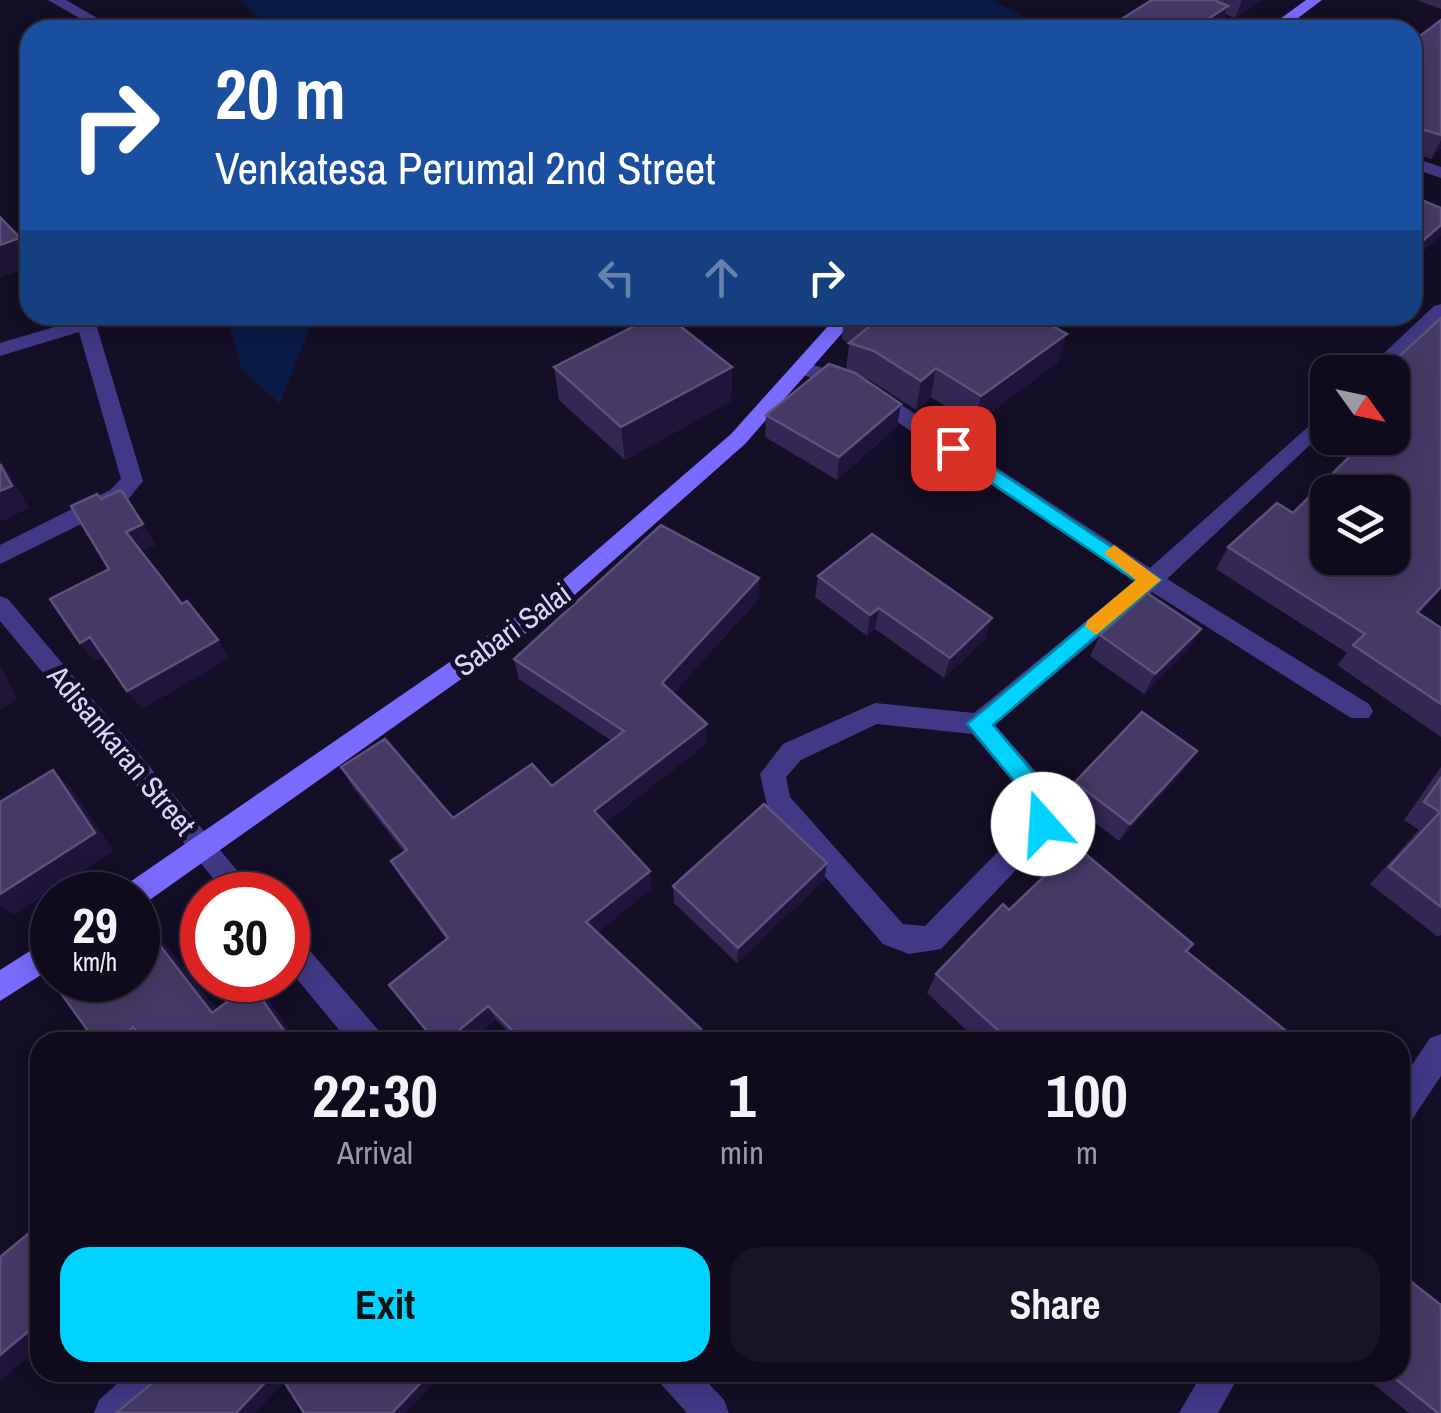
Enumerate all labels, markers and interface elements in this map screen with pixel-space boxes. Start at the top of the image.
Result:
text: 20 m [215,47,346,141]
icon: right [50,60,180,190]
text: Venkatesa Perumal 2nd Street [215,137,716,198]
icon: left [589,250,644,305]
icon: ahead [694,250,749,305]
icon: right [799,250,854,305]
north arrow [1310,355,1410,455]
map controls [1310,355,1410,575]
pin [911,406,996,491]
icon: arrive [926,421,981,476]
button: layers [1310,475,1410,575]
street label: Sabari Salai [445,573,579,685]
street label: Adisankaran Street [38,656,205,844]
position arrow [991,772,1095,876]
speed limit sign: 30 [180,872,310,1002]
text: 29 [72,891,118,959]
text: km/h [73,945,117,979]
text: 22:30 [312,1055,438,1136]
text: 1 [728,1055,756,1136]
text: 100 [1046,1055,1128,1136]
text: Arrival [337,1131,413,1174]
text: min [720,1131,764,1174]
text: m [1076,1131,1098,1174]
button: Exit [60,1247,710,1362]
button: Share [730,1247,1380,1362]

